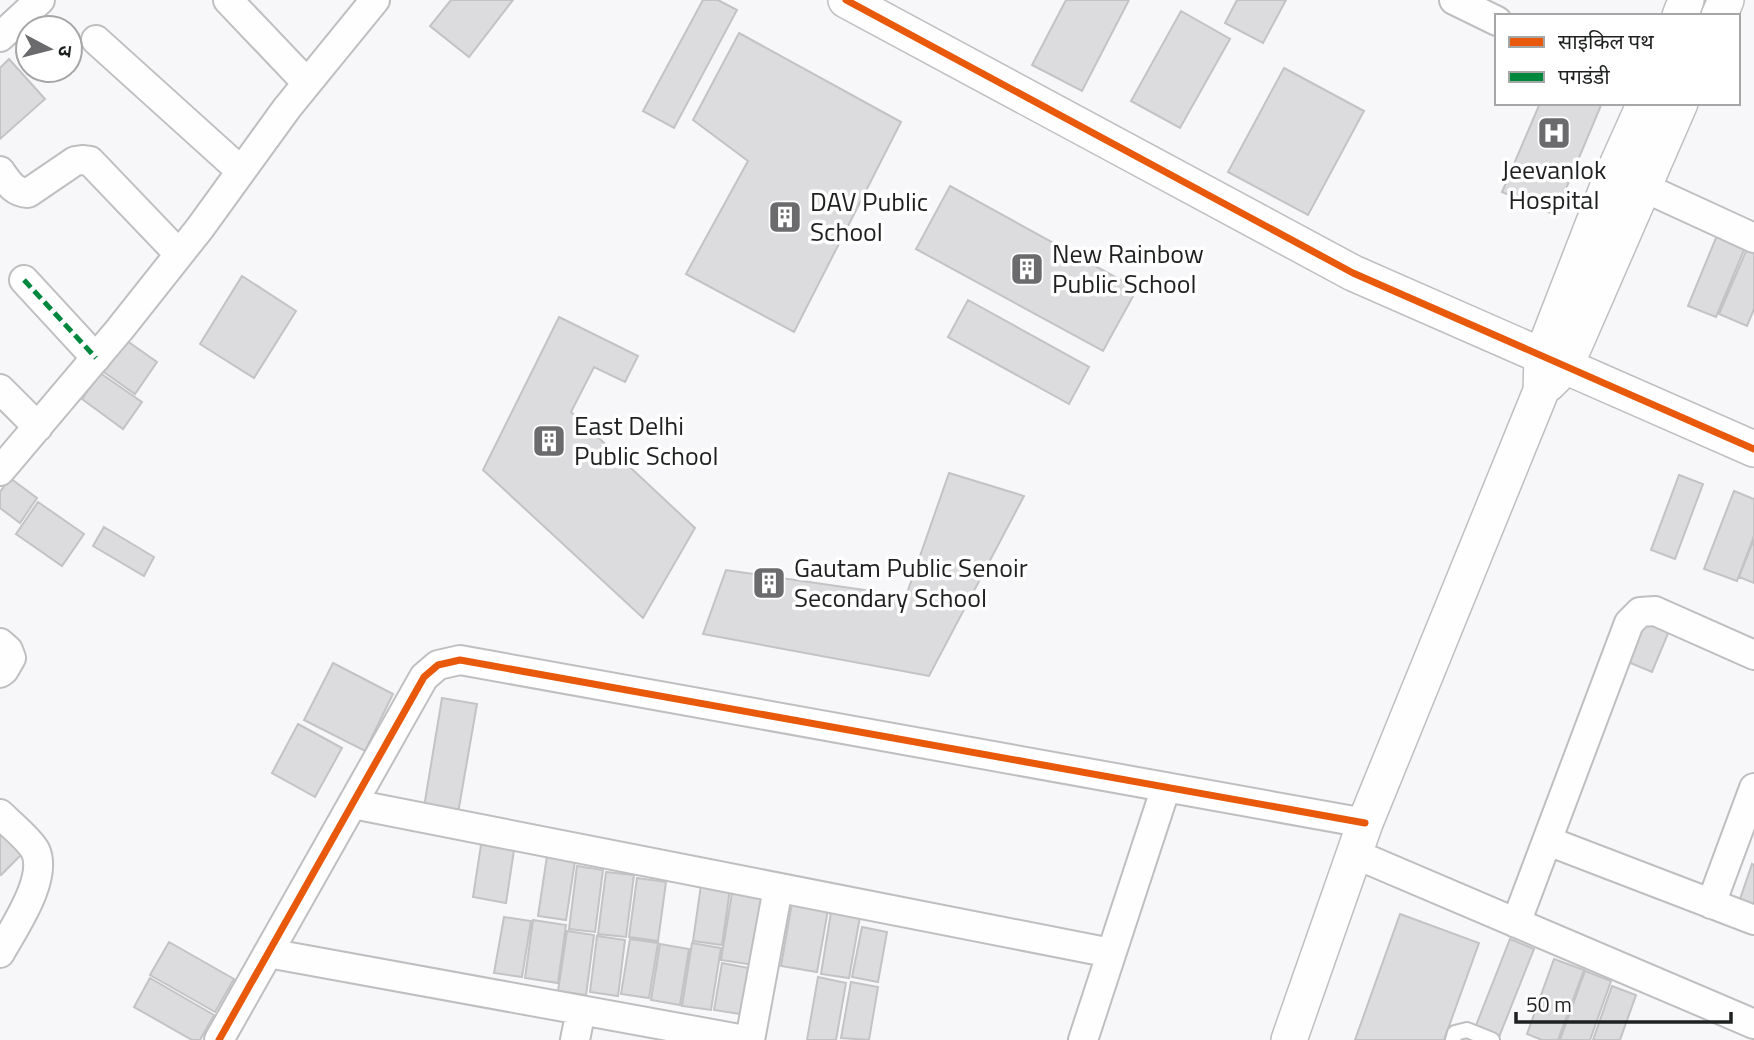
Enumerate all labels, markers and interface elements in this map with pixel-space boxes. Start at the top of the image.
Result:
north arrow [14,14,84,84]
legend [1495,14,1740,105]
text: साइकिल पथ [1558,25,1654,57]
text: उ [51,44,81,59]
text: पगडंडी [1558,60,1610,92]
hospital icon: Jeevanlok Hospital [1535,114,1573,152]
place label: Jeevanlok Hospital [1502,150,1606,219]
place label: DAV Public School [810,182,928,251]
building icon: DAV Public School [766,198,804,236]
place label: New Rainbow Public School [1052,234,1204,303]
building icon: New Rainbow Public School [1008,250,1046,288]
place label: East Delhi Public School [574,406,719,475]
building icon: East Delhi Public School [530,422,568,460]
place label: Gautam Public Senoir Secondary School [794,548,1028,617]
building icon: Gautam Public Senoir Secondary School [750,564,788,602]
scale bar [1516,981,1731,1025]
text: 50 m [1526,988,1572,1020]

